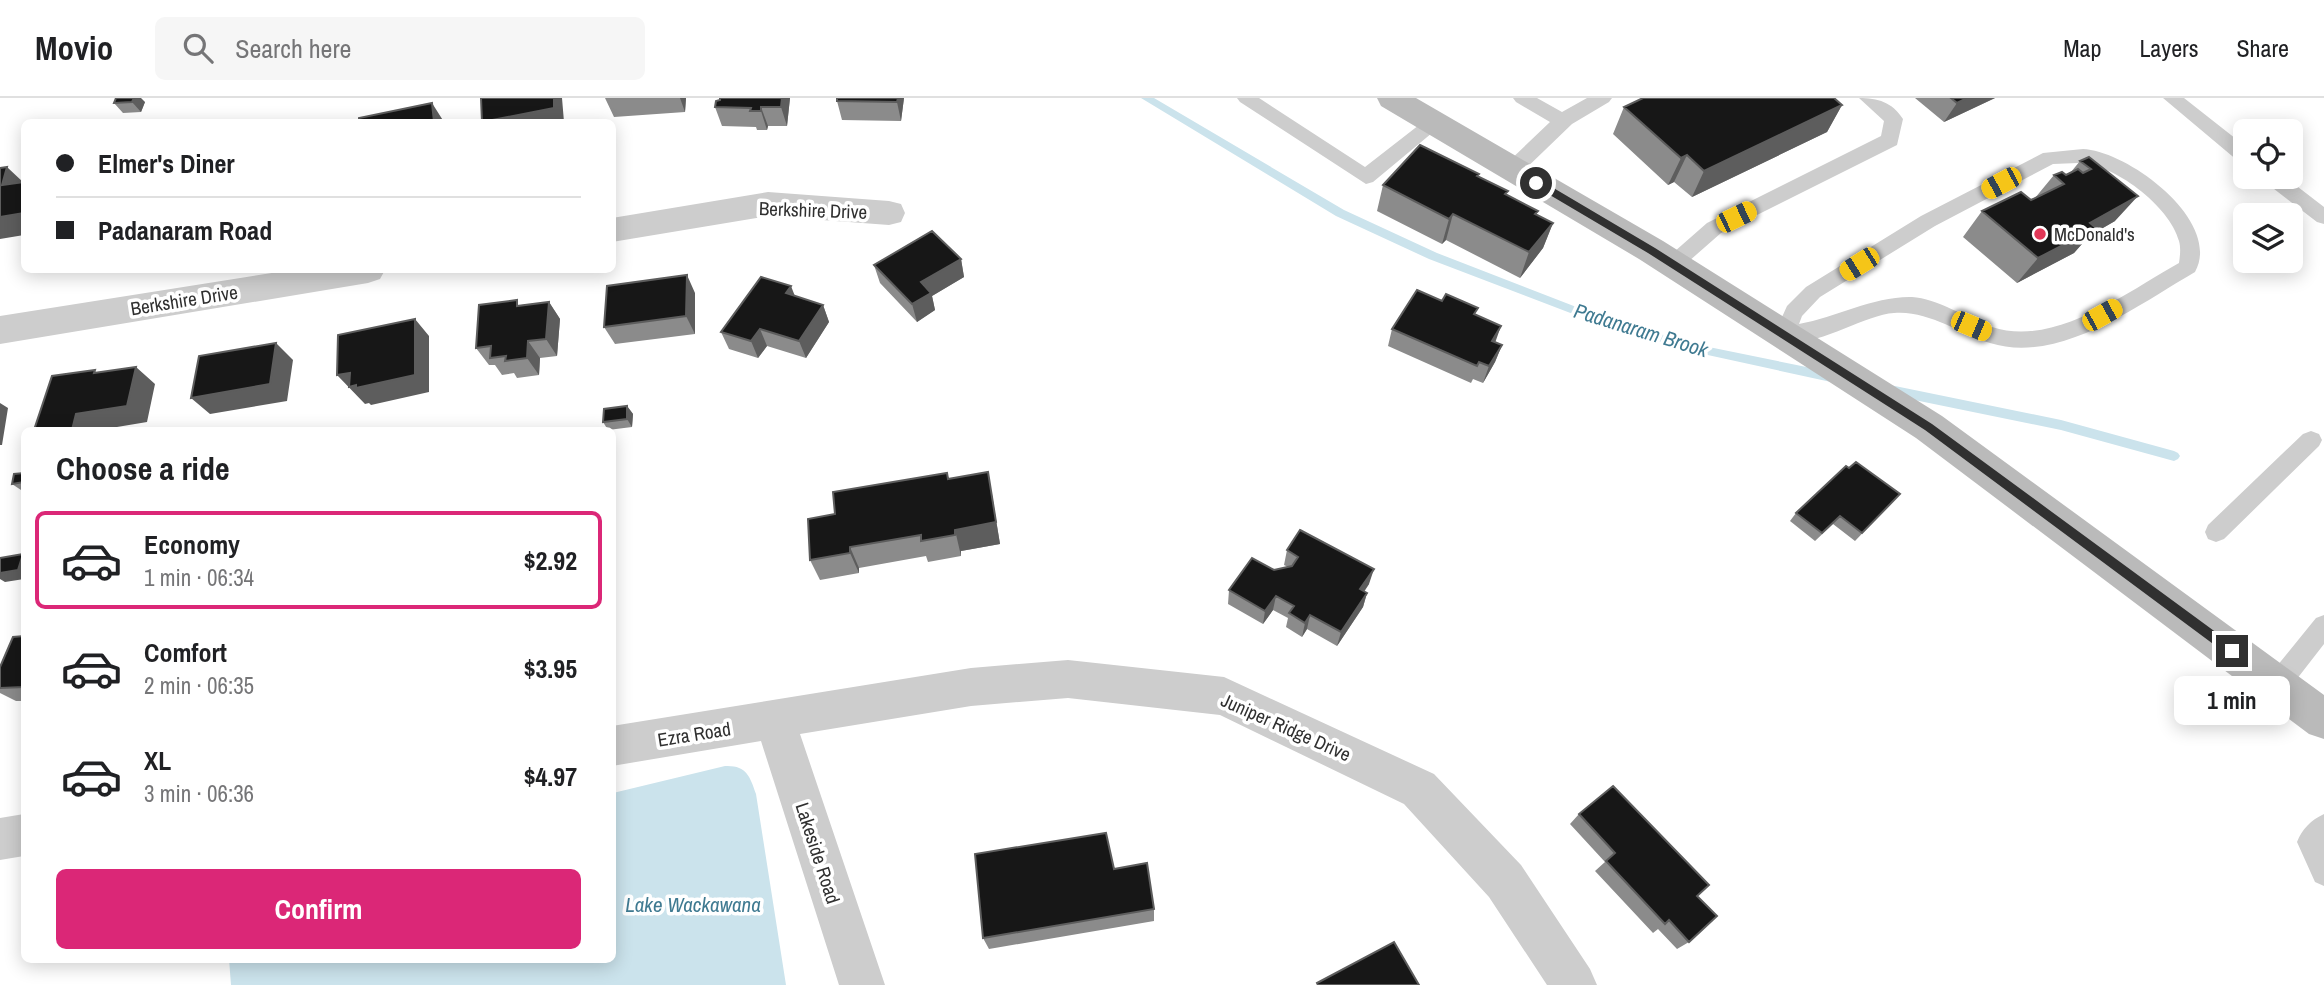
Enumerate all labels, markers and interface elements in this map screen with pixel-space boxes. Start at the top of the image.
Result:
search box [155,17,645,80]
text: Movio [35,26,113,70]
icon: search [179,29,217,67]
text: Search here [235,31,351,66]
text: Map [2063,32,2101,64]
text: Layers [2139,32,2198,64]
text: Share [2236,32,2289,64]
map controls [2233,119,2303,273]
button: locate [2233,119,2303,189]
text: Elmer's Diner [98,146,235,181]
car [1978,164,2025,202]
route start [1520,167,1552,199]
street label: Berkshire Drive [758,195,868,225]
car [1713,198,1760,236]
button: layers [2233,203,2303,273]
text: Padanaram Road [98,213,272,248]
place label: McDonald's [2054,221,2135,247]
marker: McDonald's [2032,226,2048,242]
car [1836,244,1883,284]
street label: Berkshire Drive [129,279,239,321]
water label: Padanaram Brook [1570,296,1713,365]
car [2079,296,2126,334]
car [1948,308,1995,344]
text: Choose a ride [56,447,230,490]
text: Economy [144,527,240,562]
icon: car [60,529,123,592]
text: $2.92 [524,543,577,578]
text: 1 min · 06:34 [144,562,254,593]
text: Comfort [144,635,227,670]
route end [2216,635,2248,667]
icon: car [60,637,123,700]
text: $3.95 [524,651,577,686]
text: 2 min · 06:35 [144,670,254,701]
callout: 1 min [2174,676,2290,724]
text: 1 min [2207,685,2257,716]
street label: Juniper Ridge Drive [1217,687,1355,767]
street label: Ezra Road [656,715,732,753]
text: XL [144,743,171,778]
icon: car [60,745,123,808]
text: $4.97 [524,759,577,794]
text: 3 min · 06:36 [144,778,254,809]
street label: Lakeside Road [789,799,847,907]
button: Confirm [56,869,581,949]
water label: Lake Wackawana [625,890,761,919]

